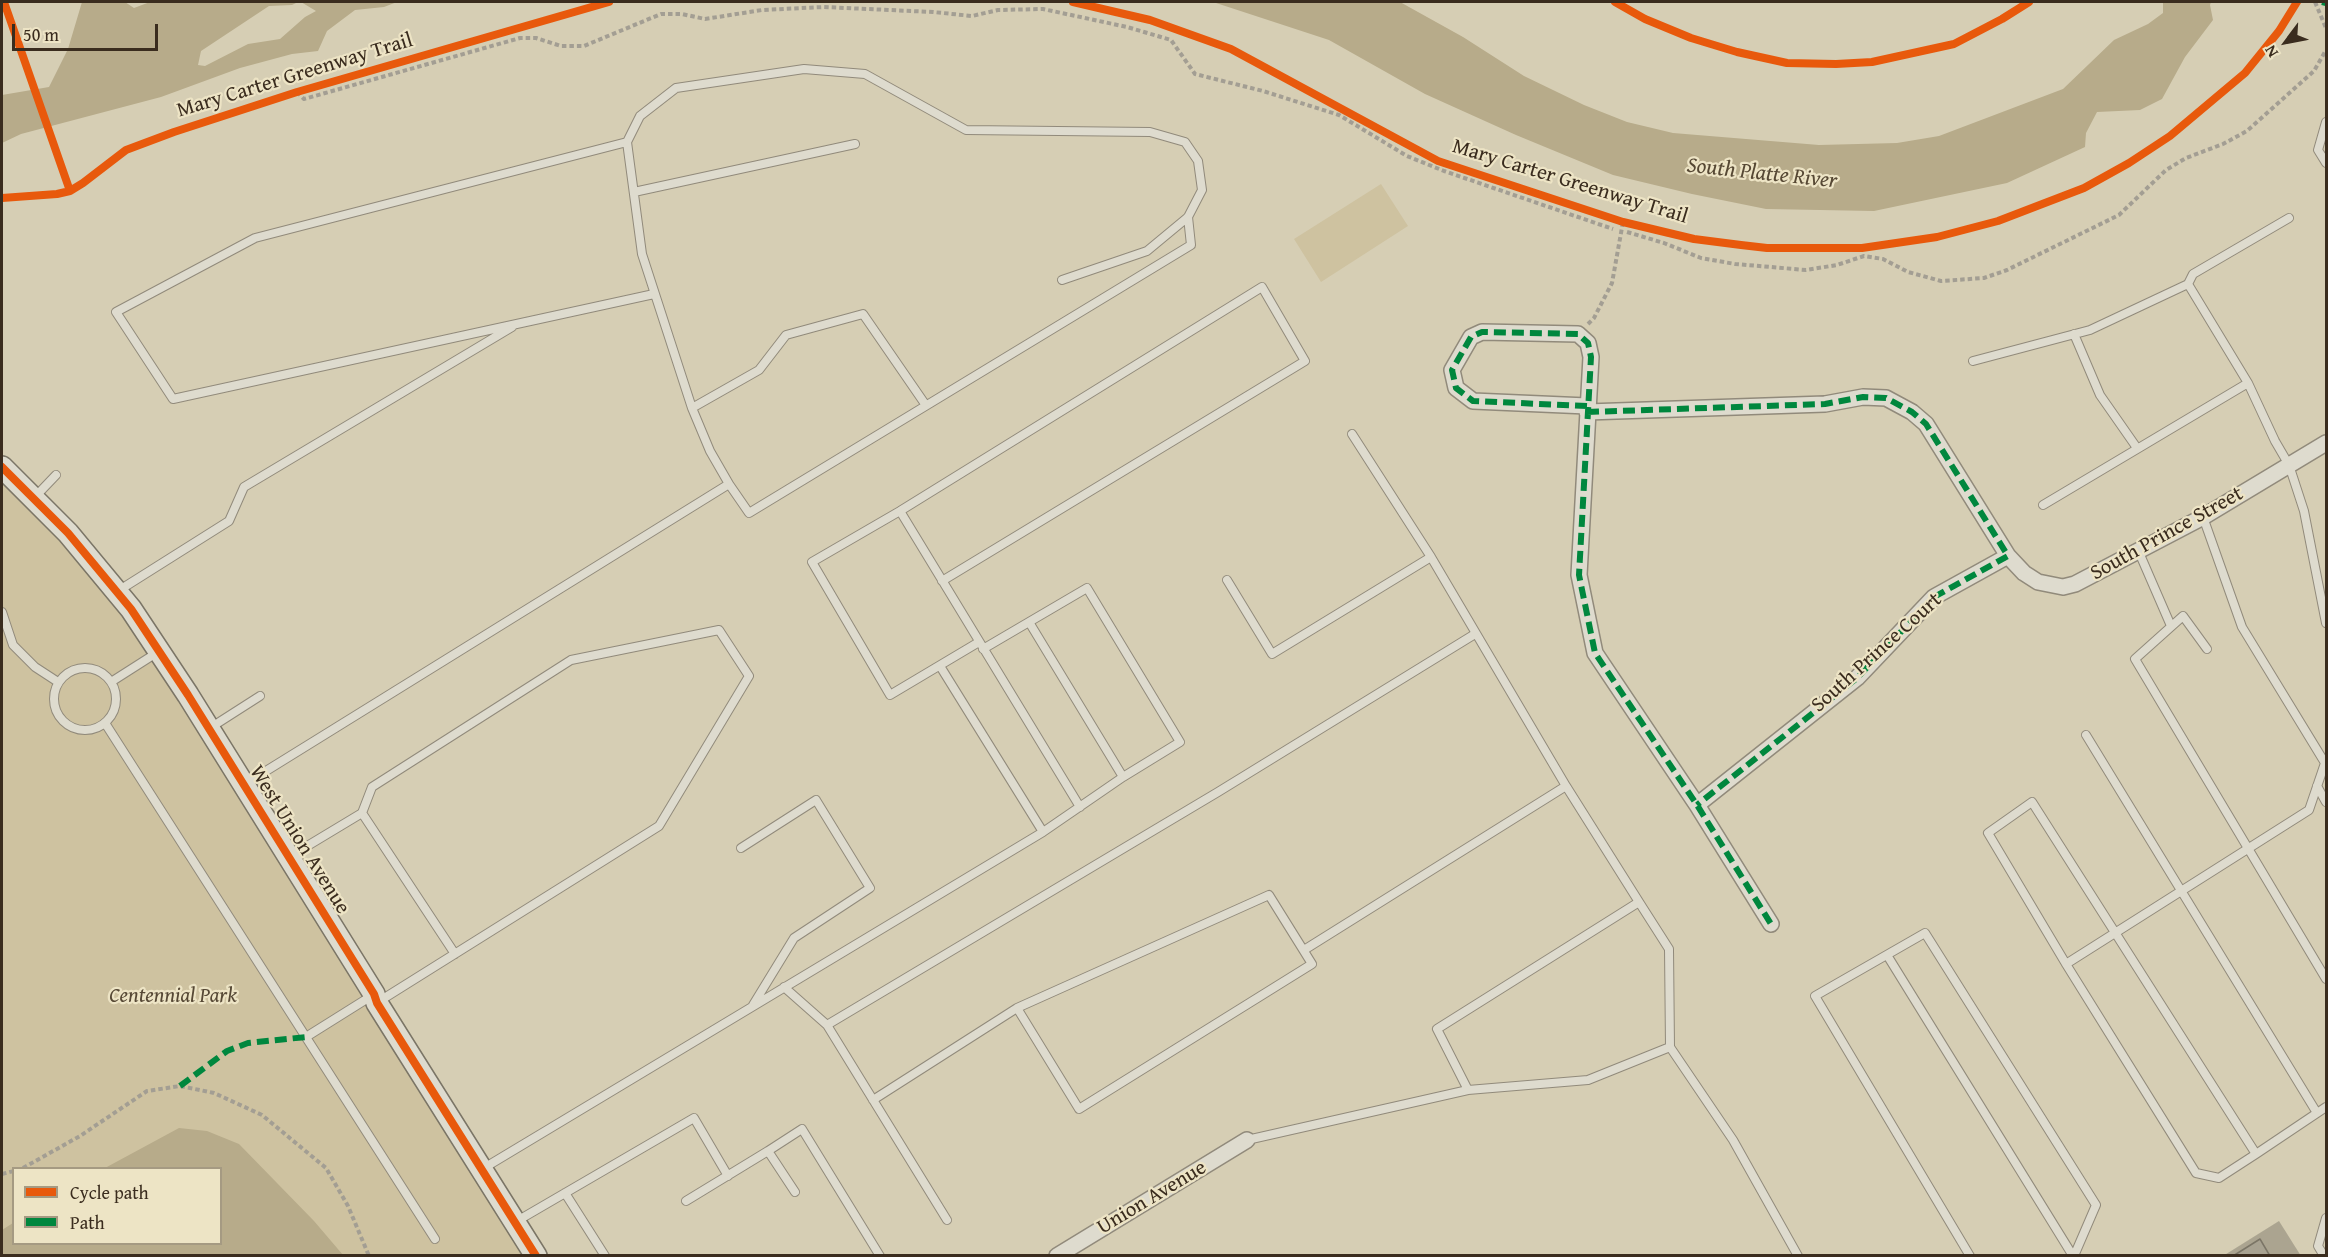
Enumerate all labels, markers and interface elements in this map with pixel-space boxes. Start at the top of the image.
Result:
scale bar [15,12,160,50]
north arrow [2256,12,2316,72]
text: 50 m [23,21,59,48]
street label: Mary Carter Greenway Trail [174,28,416,124]
text: N [2258,41,2284,62]
street label: Mary Carter Greenway Trail [1449,134,1691,230]
water label: South Platte River [1686,153,1838,195]
street label: South Prince Street [2086,482,2248,586]
street label: South Prince Court [1806,588,1948,718]
street label: West Union Avenue [243,761,355,919]
park label: Centennial Park [109,984,237,1010]
street label: Union Avenue [1093,1155,1211,1241]
legend [12,1167,222,1245]
text: Cycle path [70,1179,149,1206]
text: Path [70,1209,105,1236]

